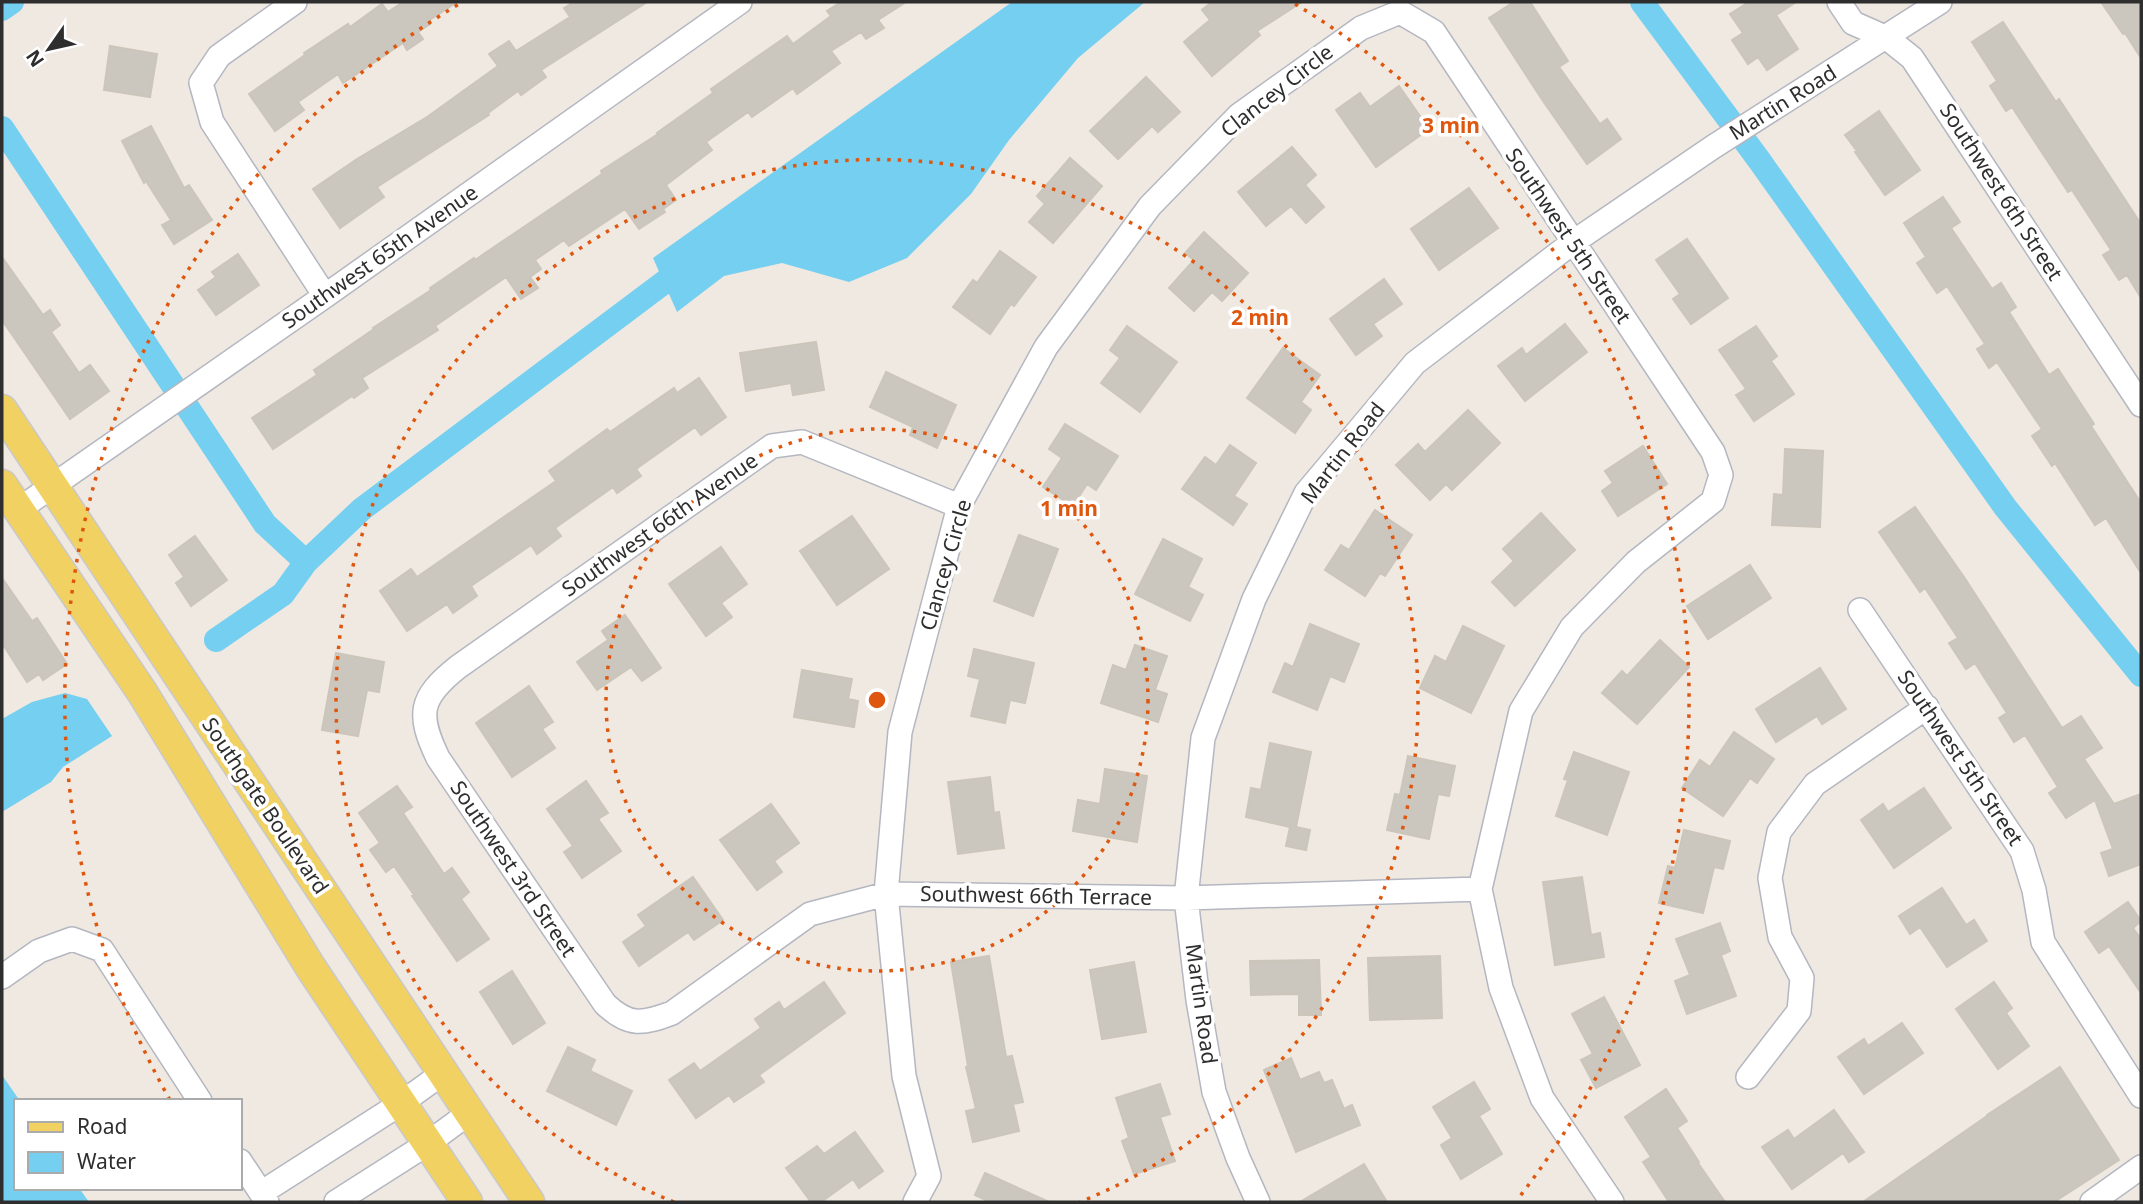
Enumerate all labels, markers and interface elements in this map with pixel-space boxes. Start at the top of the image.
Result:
north arrow [14,14,84,84]
street label: Clancey Circle [1214,37,1338,143]
text: N [20,45,50,72]
street label: Martin Road [1724,58,1841,146]
street label: Southwest 6th Street [1934,97,2070,286]
text: 3 min [1422,111,1480,139]
street label: Southwest 5th Street [1500,142,1638,329]
street label: Southwest 65th Avenue [276,178,483,334]
text: 2 min [1231,303,1289,331]
street label: Martin Road [1294,396,1391,509]
street label: Southwest 66th Avenue [556,446,763,602]
text: 1 min [1040,494,1098,522]
street label: Clancey Circle [913,496,977,634]
street label: Southwest 5th Street [1892,664,2030,851]
centre of rings [865,688,889,712]
street label: Southgate Boulevard [196,712,335,899]
street label: Southwest 3rd Street [444,775,583,962]
street label: Southwest 66th Terrace [920,879,1152,911]
street label: Martin Road [1180,942,1224,1066]
legend [14,1099,242,1190]
text: Road [77,1112,127,1140]
text: Water [77,1147,136,1175]

